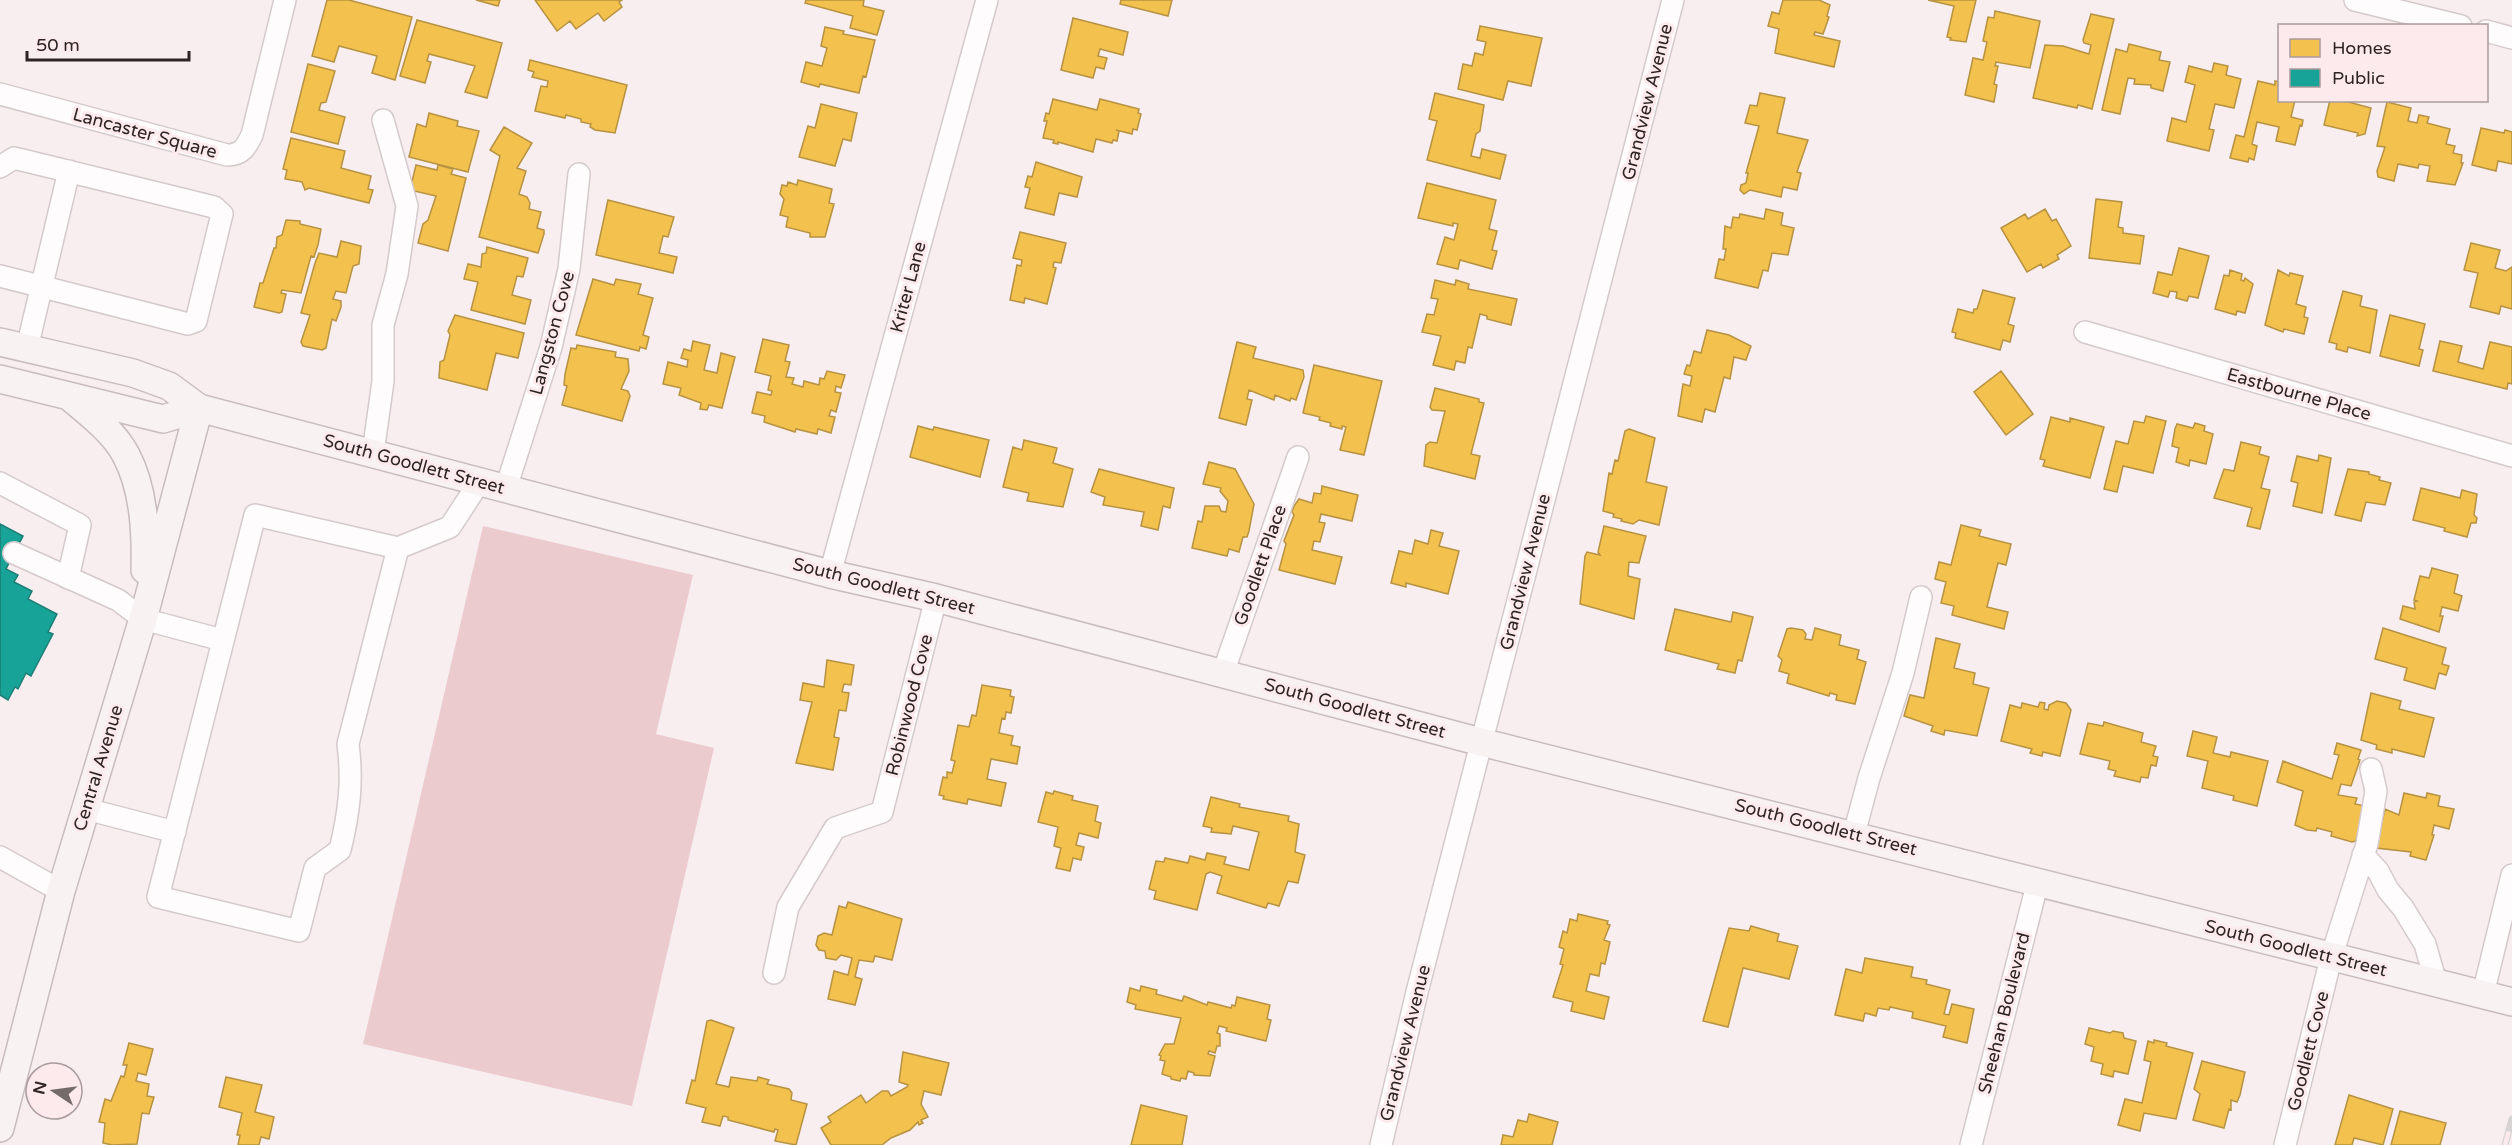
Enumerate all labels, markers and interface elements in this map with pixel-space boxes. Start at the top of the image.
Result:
street label: Grandview Avenue [1617,22,1677,182]
scale bar [27,24,189,62]
legend [2278,24,2488,102]
text: 50 m [36,34,80,56]
text: Homes [2332,37,2392,59]
text: Public [2332,67,2385,89]
street label: Lancaster Square [70,103,220,163]
street label: Kriter Lane [885,239,931,335]
street label: Langston Cove [525,269,579,397]
street label: Eastbourne Place [2224,363,2374,425]
street label: South Goodlett Street [321,429,507,499]
street label: Grandview Avenue [1495,492,1555,652]
street label: Goodlett Place [1229,502,1291,628]
street label: South Goodlett Street [791,553,977,619]
street label: Robinwood Cove [881,632,937,778]
street label: South Goodlett Street [1262,673,1448,743]
street label: Central Avenue [68,702,128,834]
street label: South Goodlett Street [1733,794,1919,860]
street label: South Goodlett Street [2203,915,2389,981]
street label: Sheehan Boulevard [1973,930,2035,1096]
street label: Grandview Avenue [1375,963,1435,1123]
street label: Goodlett Cove [2282,989,2334,1113]
north arrow [24,1061,84,1121]
text: N [29,1079,52,1096]

